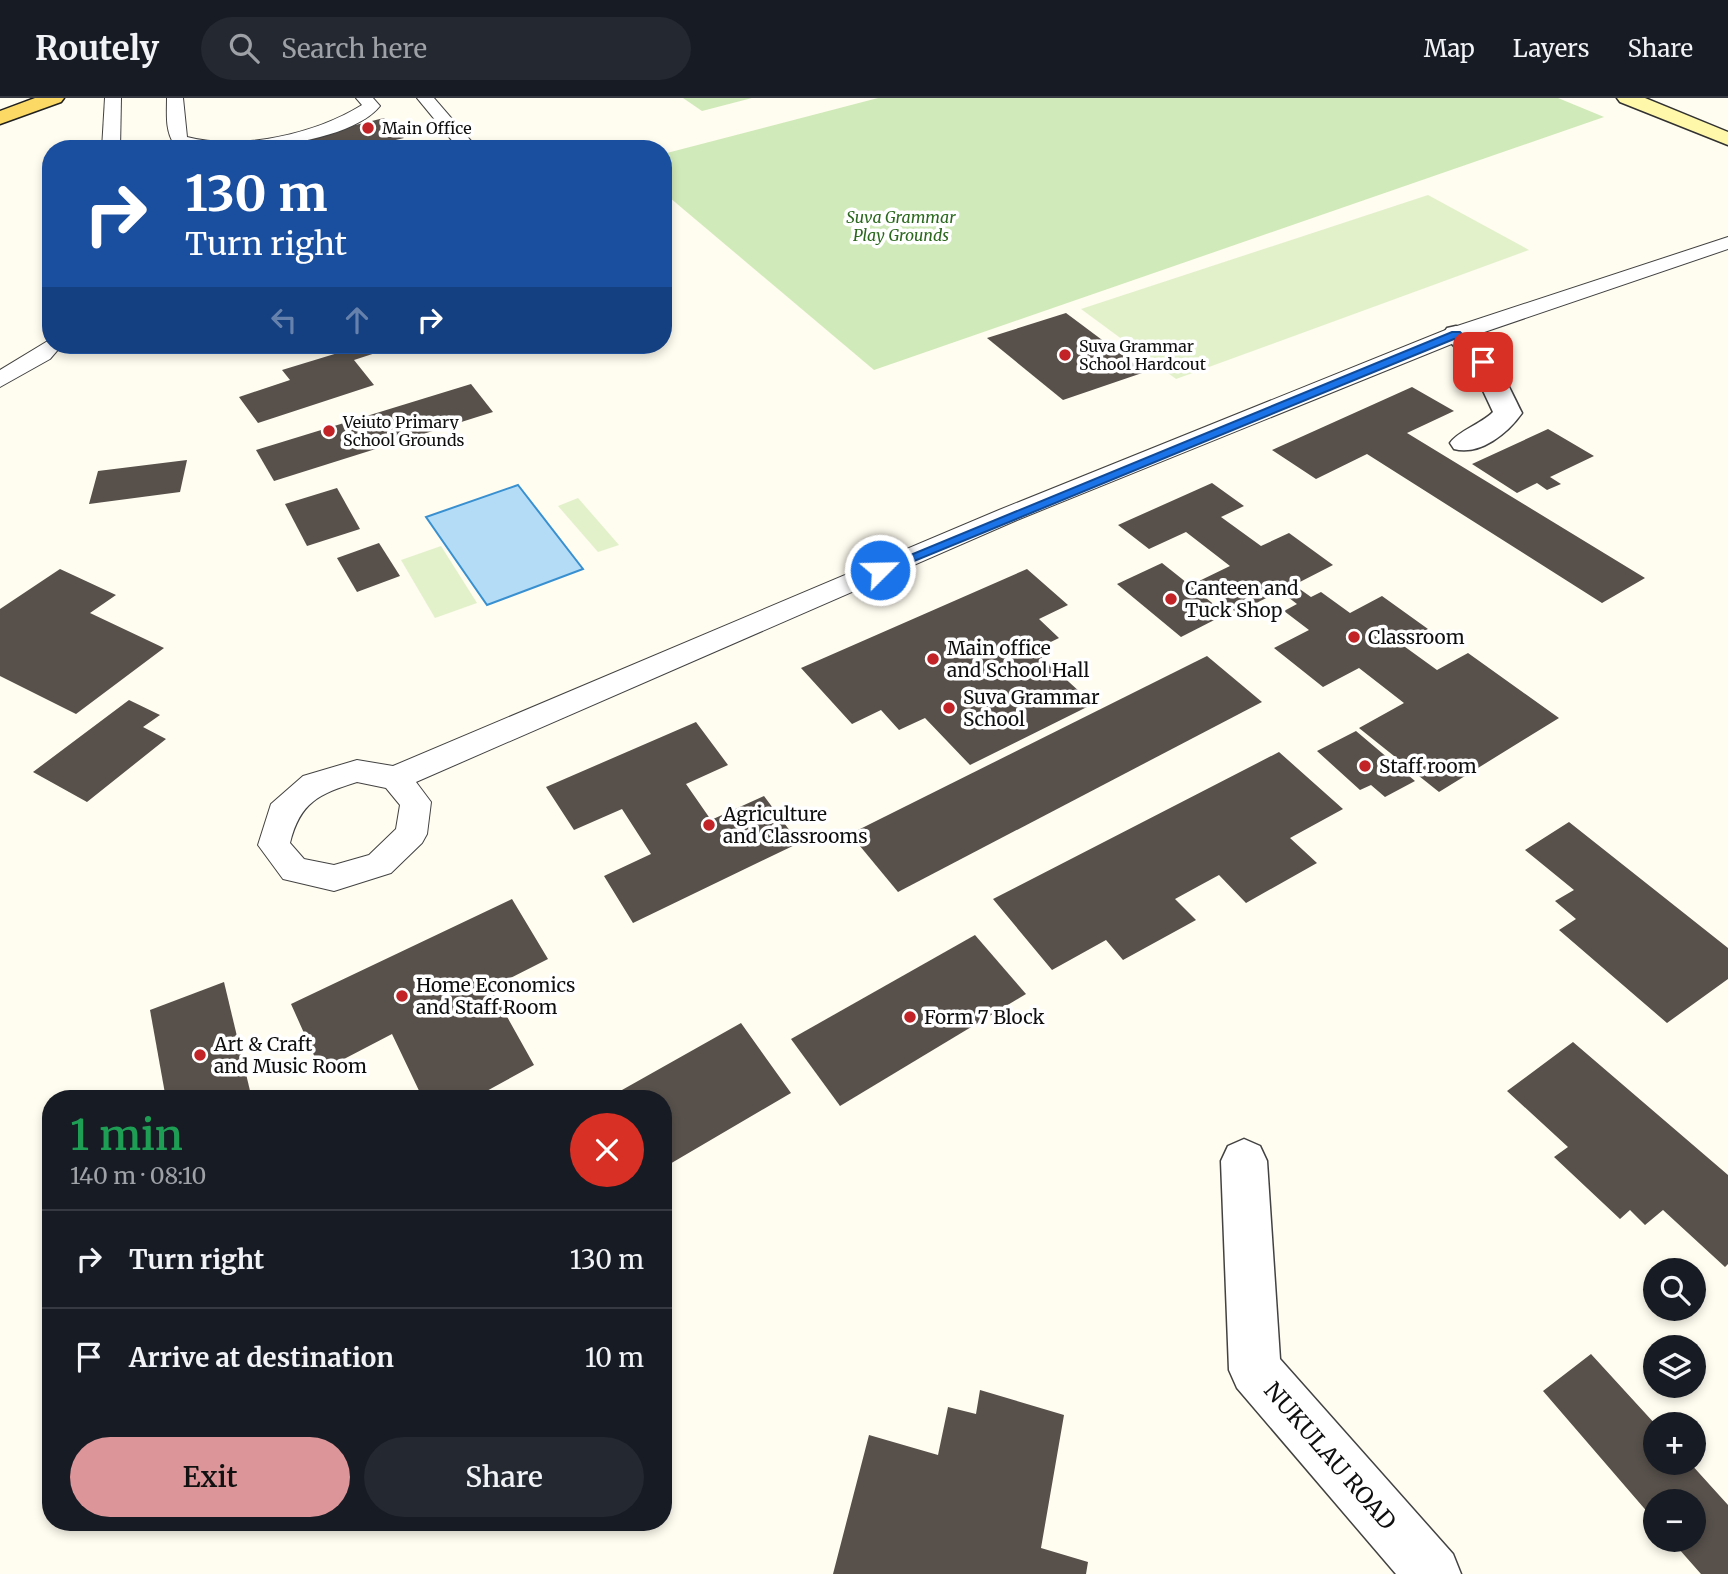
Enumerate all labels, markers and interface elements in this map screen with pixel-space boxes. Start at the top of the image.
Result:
search box [201,17,691,80]
text: Routely [35,28,159,69]
icon: search [225,29,263,67]
text: Search here [281,32,427,65]
text: Map [1424,33,1475,64]
text: Layers [1513,33,1589,64]
text: Share [1627,33,1693,64]
place label: Main Office [382,118,472,138]
marker: Main Office [360,120,376,136]
text: 130 m [185,163,328,224]
icon: right [70,168,161,259]
park label: Suva Grammar Play Grounds [846,207,956,245]
text: Turn right [185,224,347,264]
icon: left [265,301,303,339]
icon: ahead [338,301,376,339]
icon: right [411,301,449,339]
pin [1453,332,1513,392]
place label: Suva Grammar School Hardcout [1079,336,1207,374]
icon: arrive [1464,343,1502,381]
marker: Suva Grammar School Hardcout [1057,347,1073,363]
place label: Veiuto Primary School Grounds [342,412,465,450]
marker: Veiuto Primary School Grounds [321,423,337,439]
position arrow [843,533,917,607]
place label: Canteen and Tuck Shop [1185,576,1299,622]
marker: Canteen and Tuck Shop [1163,591,1179,607]
place label: Classroom [1368,625,1465,649]
marker: Classroom [1346,629,1362,645]
place label: Main office and School Hall [947,636,1089,682]
marker: Main office and School Hall [925,651,941,667]
place label: Suva Grammar School [963,685,1100,731]
marker: Suva Grammar School [941,700,957,716]
place label: Staff room [1379,754,1477,778]
marker: Staff room [1357,758,1373,774]
place label: Agriculture and Classrooms [722,802,868,848]
marker: Agriculture and Classrooms [701,817,717,833]
place label: Home Economics and Staff Room [416,973,575,1019]
marker: Home Economics and Staff Room [394,988,410,1004]
place label: Form 7 Block [924,1005,1045,1029]
marker: Form 7 Block [902,1009,918,1025]
place label: Art & Craft and Music Room [213,1032,367,1078]
marker: Art & Craft and Music Room [192,1047,208,1063]
text: 1 min [70,1109,183,1161]
button: close [570,1113,644,1187]
text: 140 m · 08:10 [70,1161,206,1190]
icon: right [70,1240,108,1278]
text: Turn right [129,1243,264,1276]
text: 130 m [570,1243,644,1276]
map controls [1643,1258,1706,1552]
button: search [1643,1258,1706,1321]
button: layers [1643,1335,1706,1398]
icon: arrive [70,1338,108,1376]
text: Arrive at destination [129,1341,394,1374]
text: 10 m [585,1341,644,1374]
street label: NUKULAU ROAD [1258,1376,1402,1536]
button: + [1643,1412,1706,1475]
button: Exit [70,1437,350,1517]
button: Share [364,1437,644,1517]
button: − [1643,1489,1706,1552]

